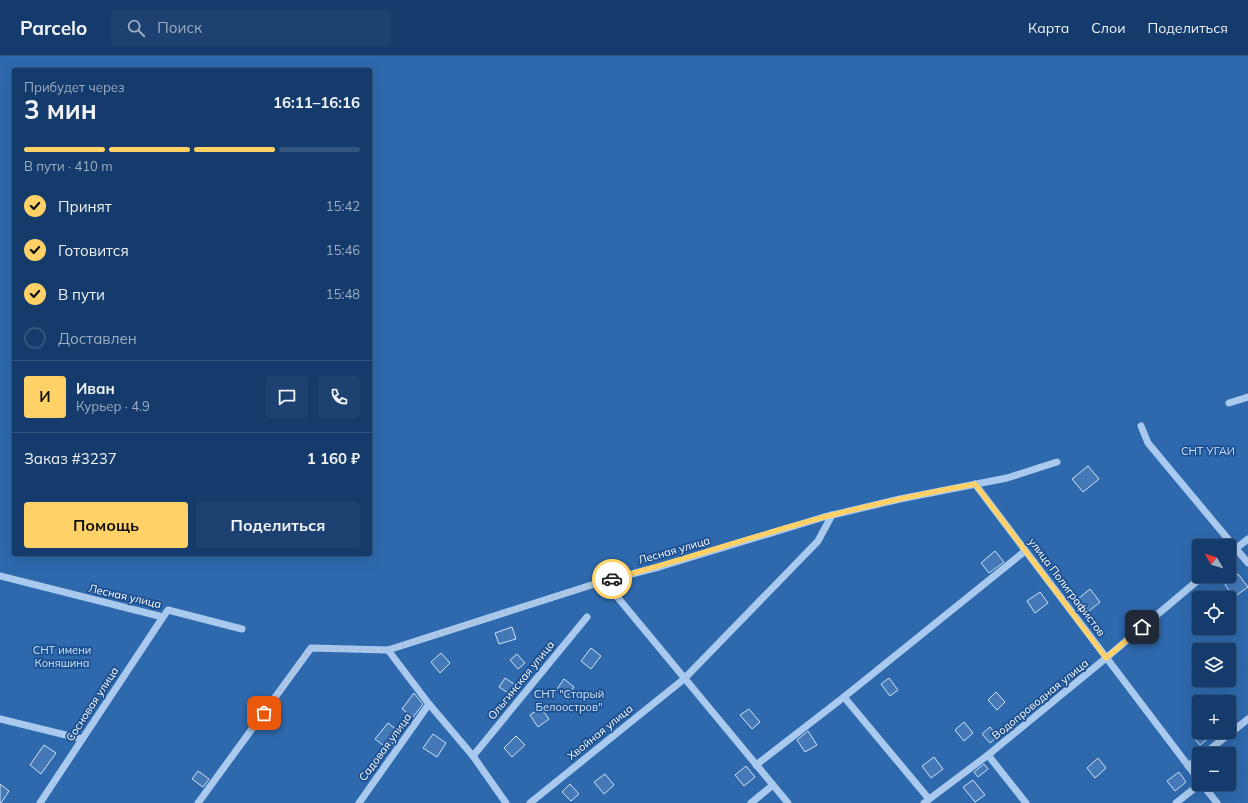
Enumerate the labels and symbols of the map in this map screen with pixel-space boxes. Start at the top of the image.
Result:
park label: СНТ УГАИ [1181,444,1235,458]
street label: Лесная улица [636,533,712,567]
street label: улица Полиграфистов [1025,535,1109,639]
north arrow [1192,539,1236,583]
courier [592,559,632,599]
street label: Лесная улица [87,581,163,611]
pin [1125,610,1159,644]
street label: Ольгинская улица [485,637,557,723]
park label: СНТ имени Коняшина [33,643,91,670]
street label: Водопроводная улица [989,656,1091,742]
street label: Сосновая улица [63,664,121,744]
park label: СНТ "Старый Белоостров" [534,687,604,714]
pin [247,696,281,730]
street label: Хвойная улица [564,701,636,763]
street label: Садовая улица [356,710,414,784]

